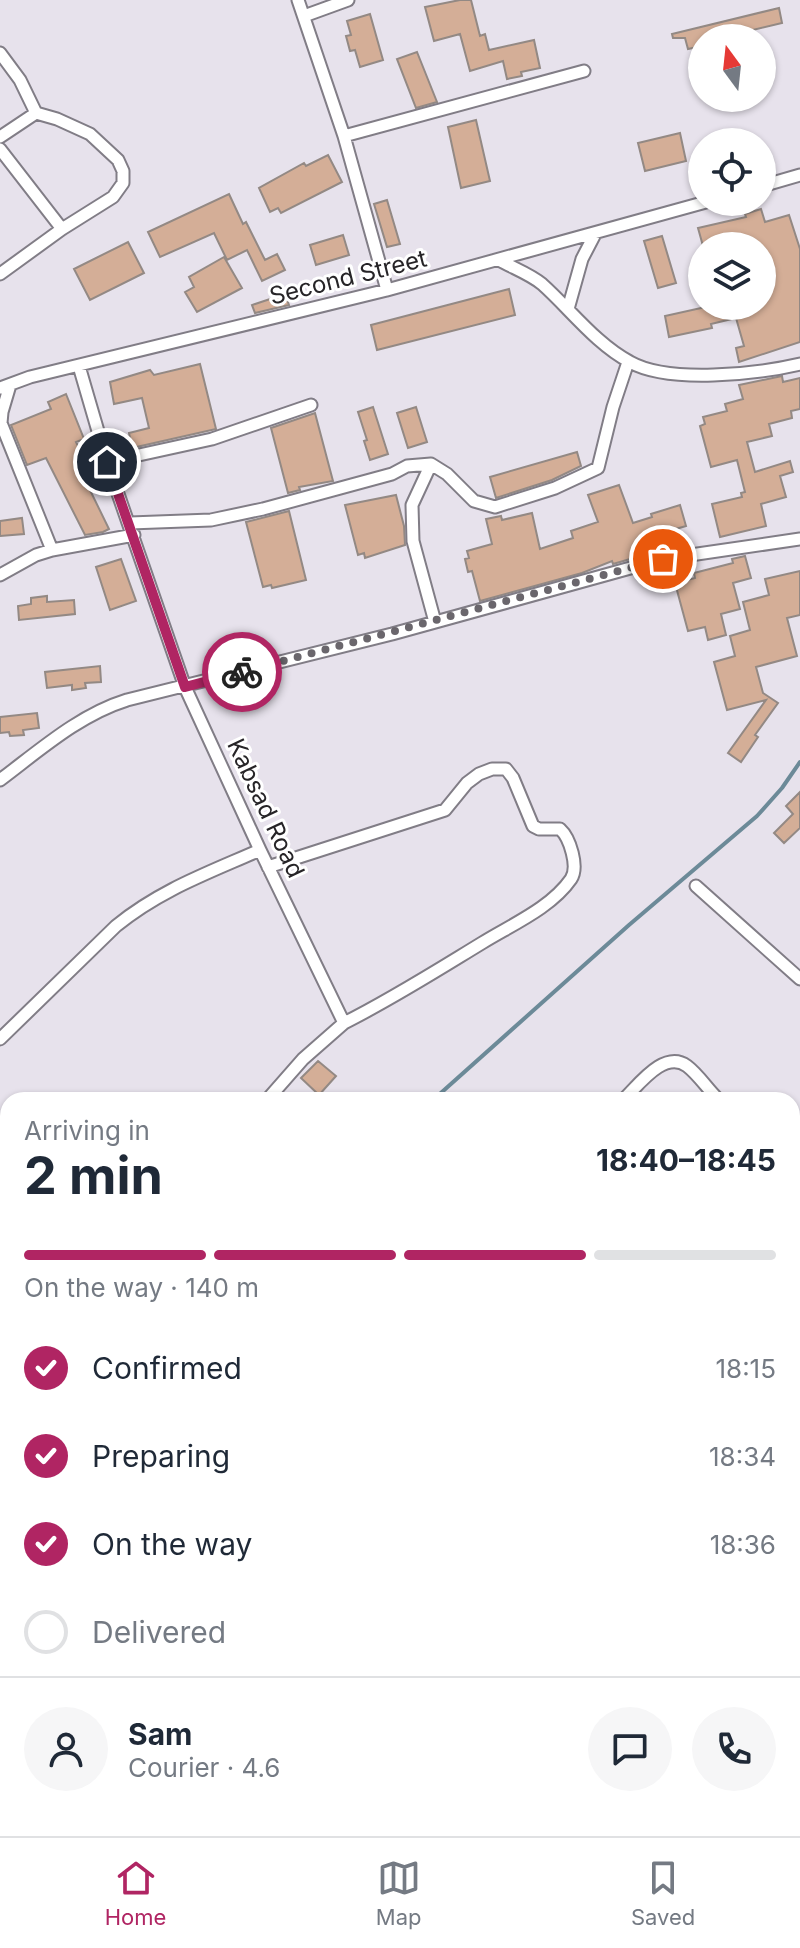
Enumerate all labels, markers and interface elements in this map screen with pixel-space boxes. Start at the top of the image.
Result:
north arrow [688,24,776,112]
map controls [688,24,776,320]
button: locate [688,128,776,216]
button: layers [688,232,776,320]
street label: Second Street [266,243,430,311]
pin [73,428,141,496]
icon: home [85,440,129,484]
pin [629,525,697,593]
icon: bag [641,537,685,581]
courier [202,632,282,712]
icon: bike [220,650,264,694]
street label: Kabsad Road [221,734,311,882]
text: Arriving in [24,1115,150,1146]
text: 18:40–18:45 [596,1142,776,1178]
text: 2 min [24,1144,163,1207]
text: On the way · 140 m [24,1272,259,1303]
icon: check [24,1346,68,1390]
text: Confirmed [92,1350,242,1386]
text: 18:15 [715,1353,776,1384]
icon: check [24,1434,68,1478]
text: Preparing [92,1438,230,1474]
text: 18:34 [709,1441,776,1472]
icon: check [24,1522,68,1566]
text: On the way [92,1526,252,1562]
text: 18:36 [710,1529,776,1560]
text: Delivered [92,1614,226,1650]
button: person [24,1707,108,1791]
button: chat [588,1707,672,1791]
button: phone [692,1707,776,1791]
text: Sam [128,1716,192,1752]
text: Courier · 4.6 [128,1752,280,1783]
tab: Home [105,1856,166,1930]
tab: Map [376,1856,421,1930]
tab: Saved [631,1856,695,1930]

